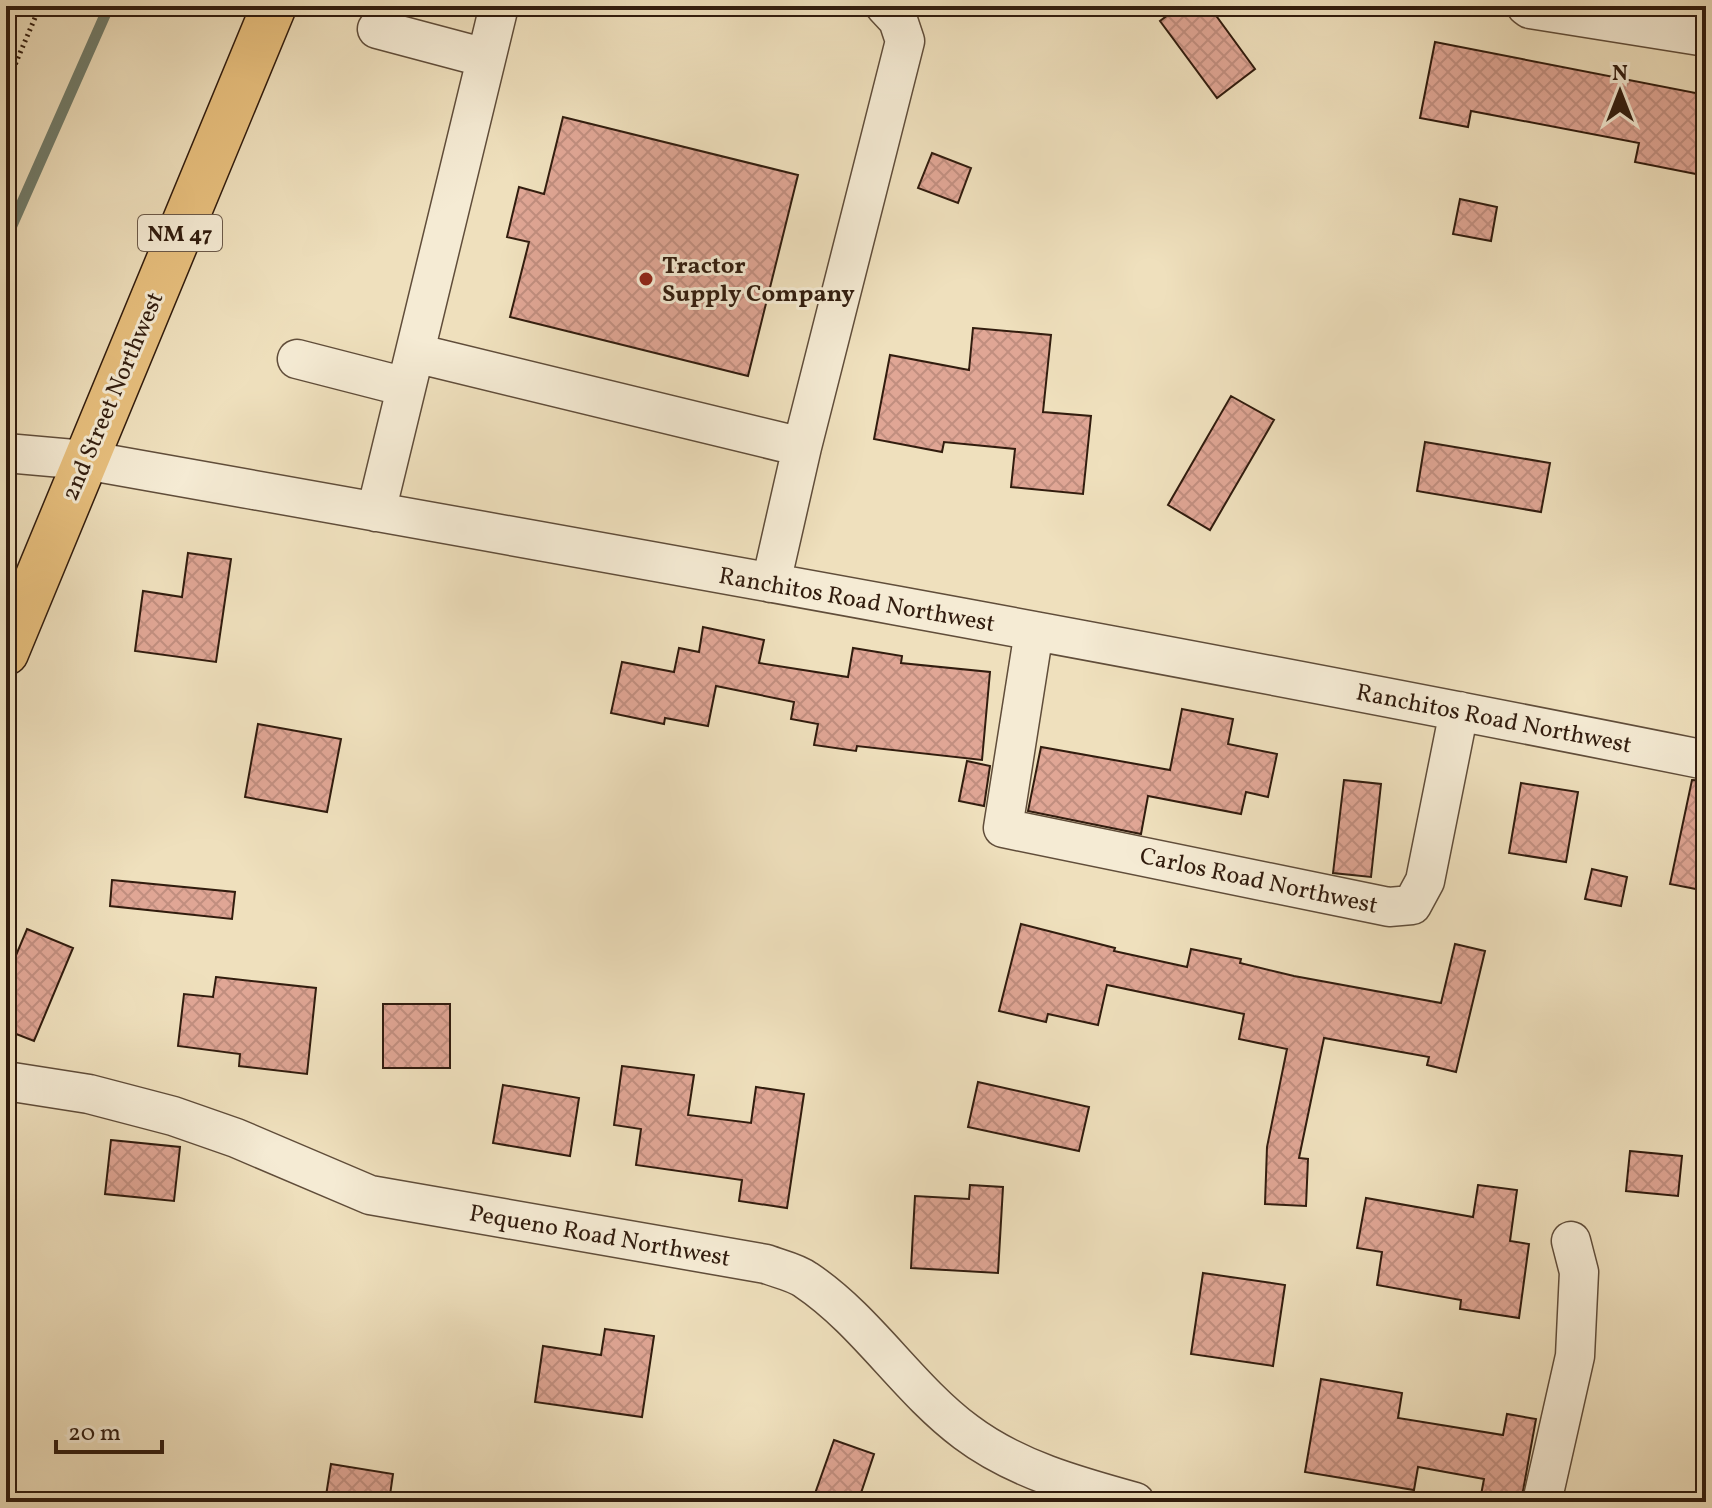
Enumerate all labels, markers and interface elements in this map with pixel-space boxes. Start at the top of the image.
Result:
north arrow [1580,52,1660,132]
text: N [1612,59,1628,90]
road number: NM 47 [138,215,222,251]
place label: Tractor Supply Company [662,250,855,312]
marker: Tractor Supply Company [637,270,655,288]
street label: 2nd Street Northwest [54,287,173,507]
street label: Ranchitos Road Northwest [716,560,998,642]
street label: Ranchitos Road Northwest [1353,677,1634,763]
street label: Carlos Road Northwest [1136,840,1381,924]
street label: Pequeno Road Northwest [466,1197,733,1277]
scale bar [56,1404,162,1454]
text: 20 m [68,1417,121,1451]

